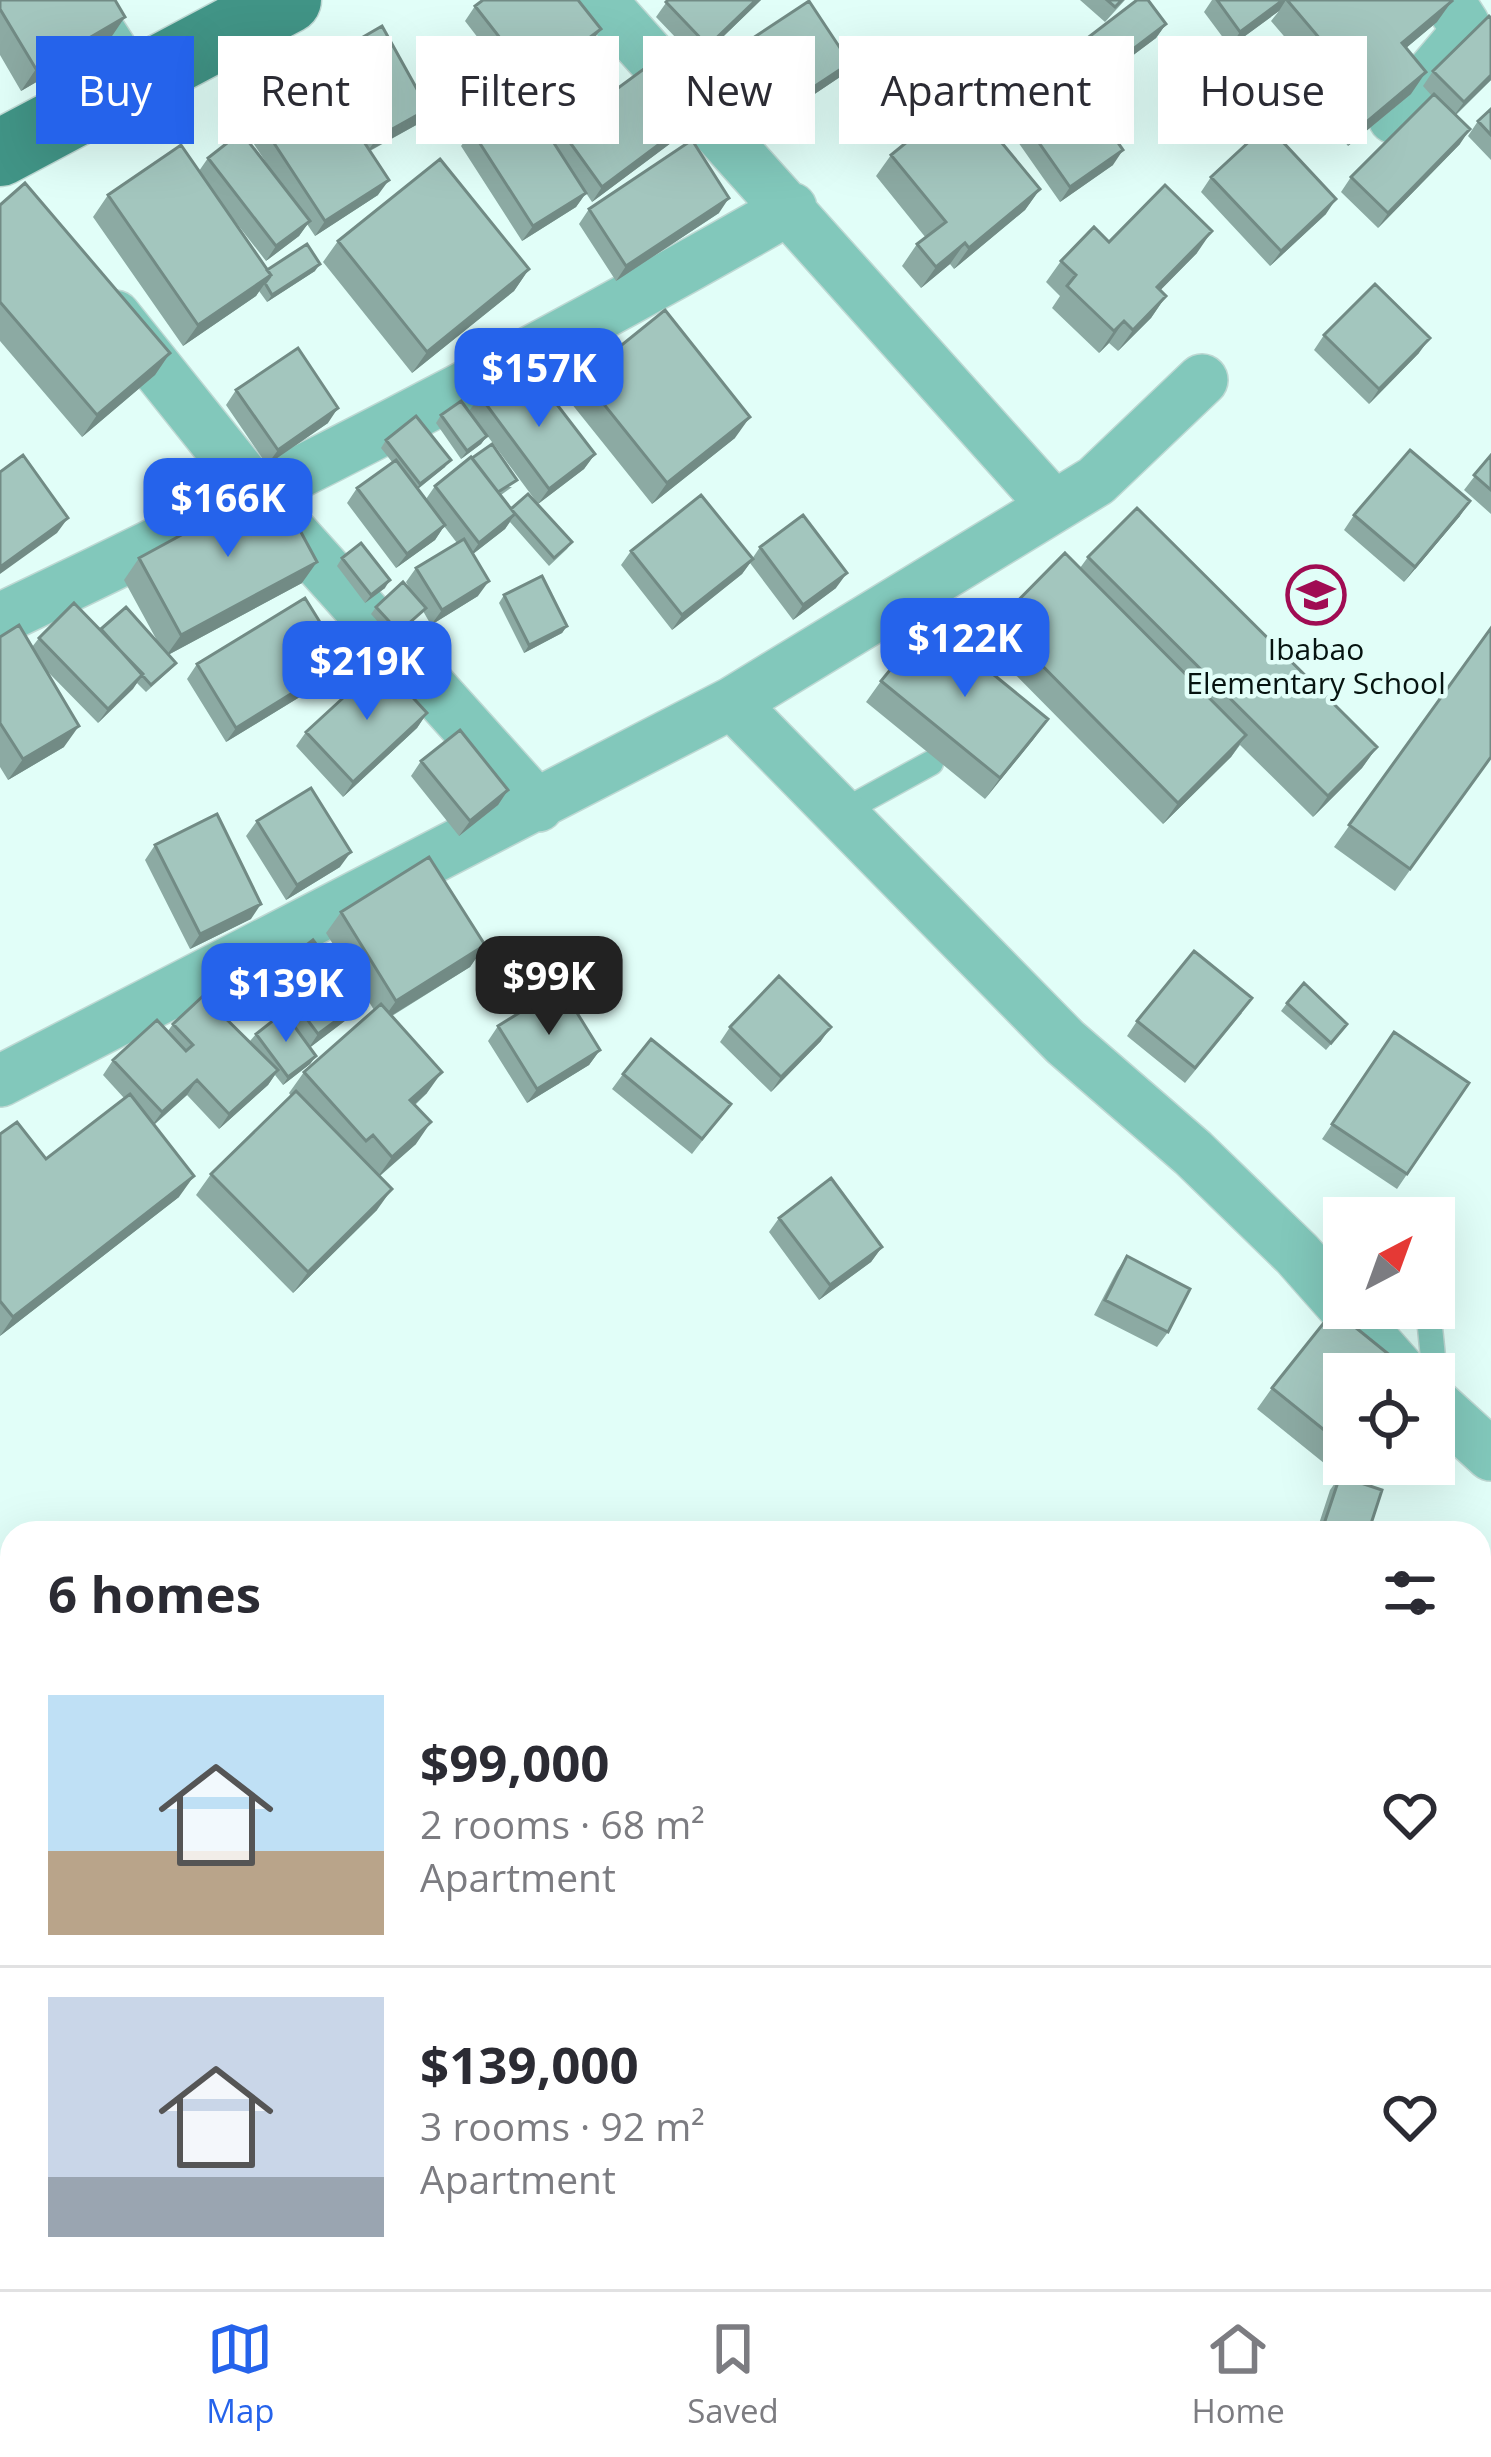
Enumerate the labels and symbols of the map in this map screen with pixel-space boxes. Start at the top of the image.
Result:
pin: $157K [455,328,623,430]
pin: $166K [144,458,312,560]
school or university icon: Ibabao Elementary School [1285,564,1347,626]
pin: $122K [881,598,1049,700]
pin: $219K [283,621,451,723]
place label: Ibabao Elementary School [1186,628,1446,703]
pin: $99K [478,936,620,1038]
pin: $139K [202,943,370,1045]
north arrow [1323,1197,1455,1329]

